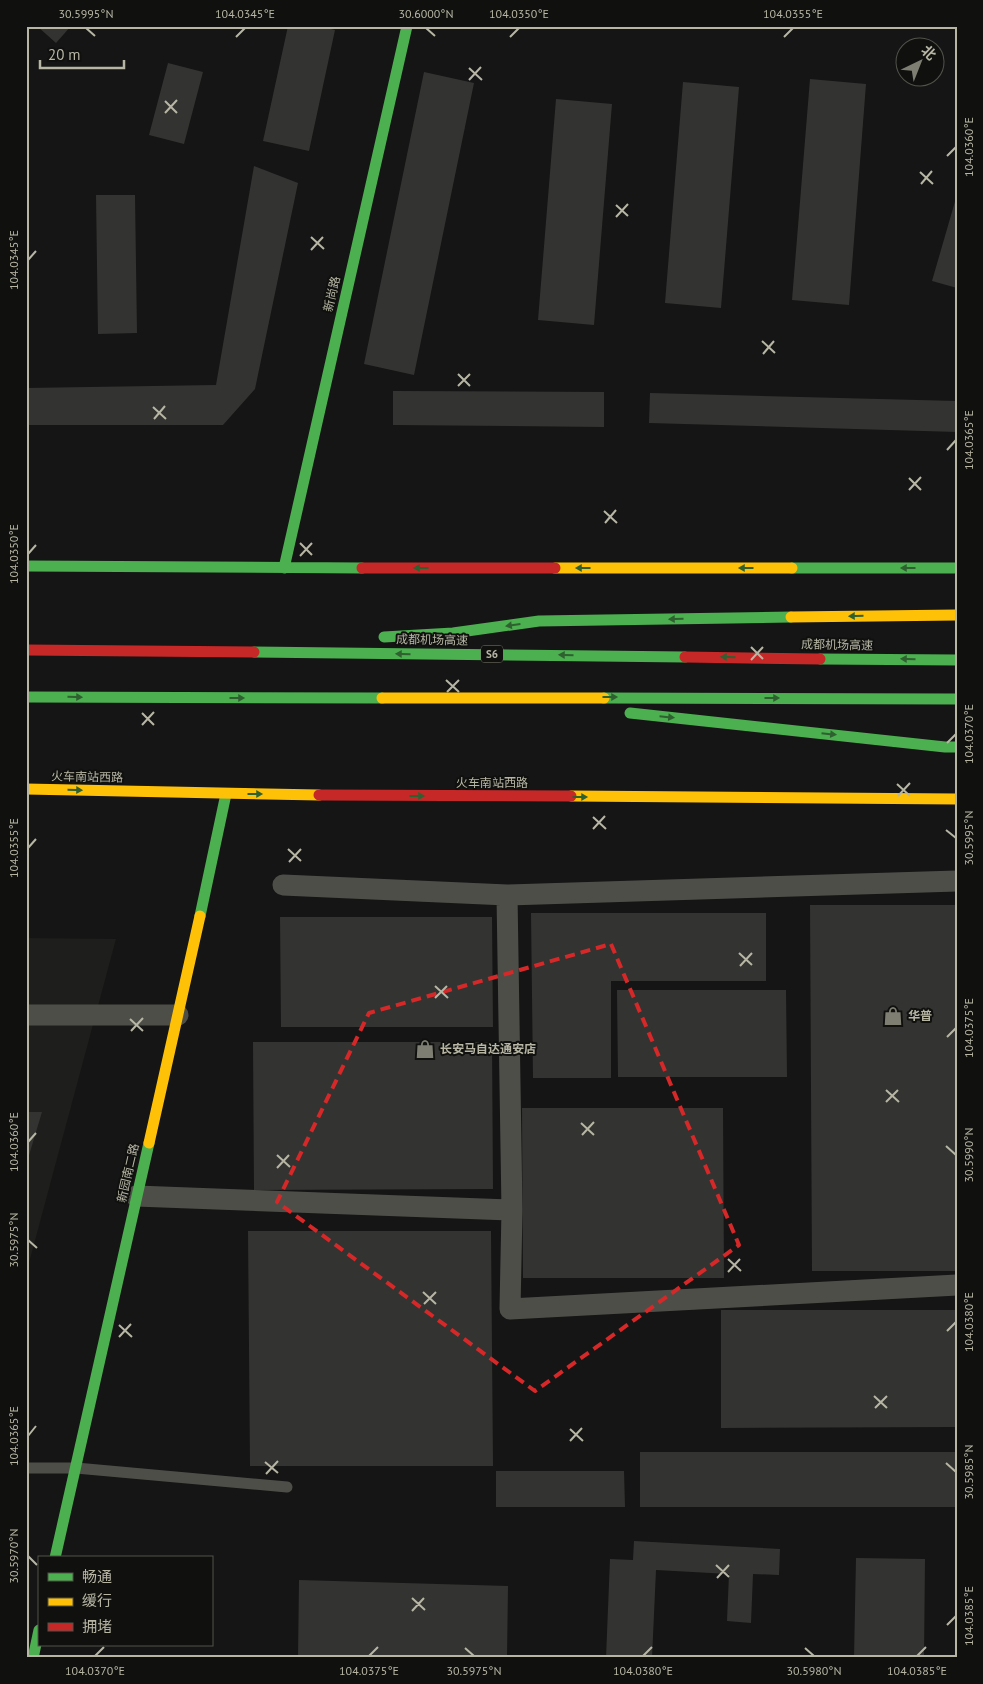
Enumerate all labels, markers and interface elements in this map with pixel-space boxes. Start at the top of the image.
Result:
text: 30.5995°N [59,6,113,21]
text: 104.0345°E [215,6,275,21]
text: 30.6000°N [399,6,453,21]
text: 104.0350°E [489,6,549,21]
text: 104.0355°E [763,6,823,21]
scale bar [40,38,124,70]
north arrow [896,38,946,88]
text: 北 [918,41,940,64]
text: 20 m [48,45,81,64]
text: 104.0360°E [961,117,976,177]
text: 104.0345°E [6,230,21,290]
street label: 新尚路 [320,275,343,313]
text: 104.0365°E [961,410,976,470]
text: 104.0350°E [6,524,21,584]
one-way arrow [412,564,428,572]
one-way arrow [575,564,591,572]
one-way arrow [737,564,753,572]
one-way arrow [900,564,916,572]
one-way arrow [847,613,863,621]
one-way arrow [667,615,683,623]
one-way arrow [505,621,521,629]
street label: 成都机场高速 [396,631,468,648]
street label: 成都机场高速 [801,636,873,653]
road number: S6 [481,646,503,662]
one-way arrow [395,649,411,657]
one-way arrow [557,651,573,659]
one-way arrow [720,653,736,661]
one-way arrow [900,655,916,663]
one-way arrow [67,693,83,701]
one-way arrow [602,693,618,701]
one-way arrow [230,694,246,702]
one-way arrow [765,694,781,702]
text: 104.0370°E [961,704,976,764]
one-way arrow [660,713,676,721]
one-way arrow [821,730,837,738]
street label: 火车南站西路 [51,768,123,785]
street label: 火车南站西路 [456,775,528,790]
one-way arrow [67,786,83,794]
one-way arrow [247,790,263,798]
one-way arrow [410,792,426,800]
one-way arrow [572,793,588,801]
text: 30.5995°N [961,811,976,865]
text: 104.0355°E [6,818,21,878]
text: 104.0375°E [961,998,976,1058]
shop icon: 华普 [882,1005,904,1027]
place label: 华普 [908,1008,932,1023]
shop icon: 长安马自达通安店 [414,1038,436,1060]
place label: 长安马自达通安店 [440,1041,536,1056]
text: 104.0360°E [6,1112,21,1172]
text: 30.5990°N [961,1128,976,1182]
street label: 新园南二路 [113,1142,142,1204]
text: 30.5975°N [6,1213,21,1267]
text: 104.0380°E [961,1292,976,1352]
text: 104.0365°E [6,1406,21,1466]
text: 30.5985°N [961,1445,976,1499]
text: 30.5970°N [6,1529,21,1583]
legend [38,1556,212,1646]
text: 畅通 [82,1567,112,1586]
text: 104.0385°E [961,1586,976,1646]
text: 缓行 [82,1591,112,1610]
text: 拥堵 [82,1617,112,1636]
text: 104.0370°E [65,1663,125,1678]
text: 104.0375°E [339,1663,399,1678]
text: 30.5975°N [447,1663,501,1678]
text: 104.0380°E [613,1663,673,1678]
text: 30.5980°N [787,1663,841,1678]
text: 104.0385°E [887,1663,947,1678]

